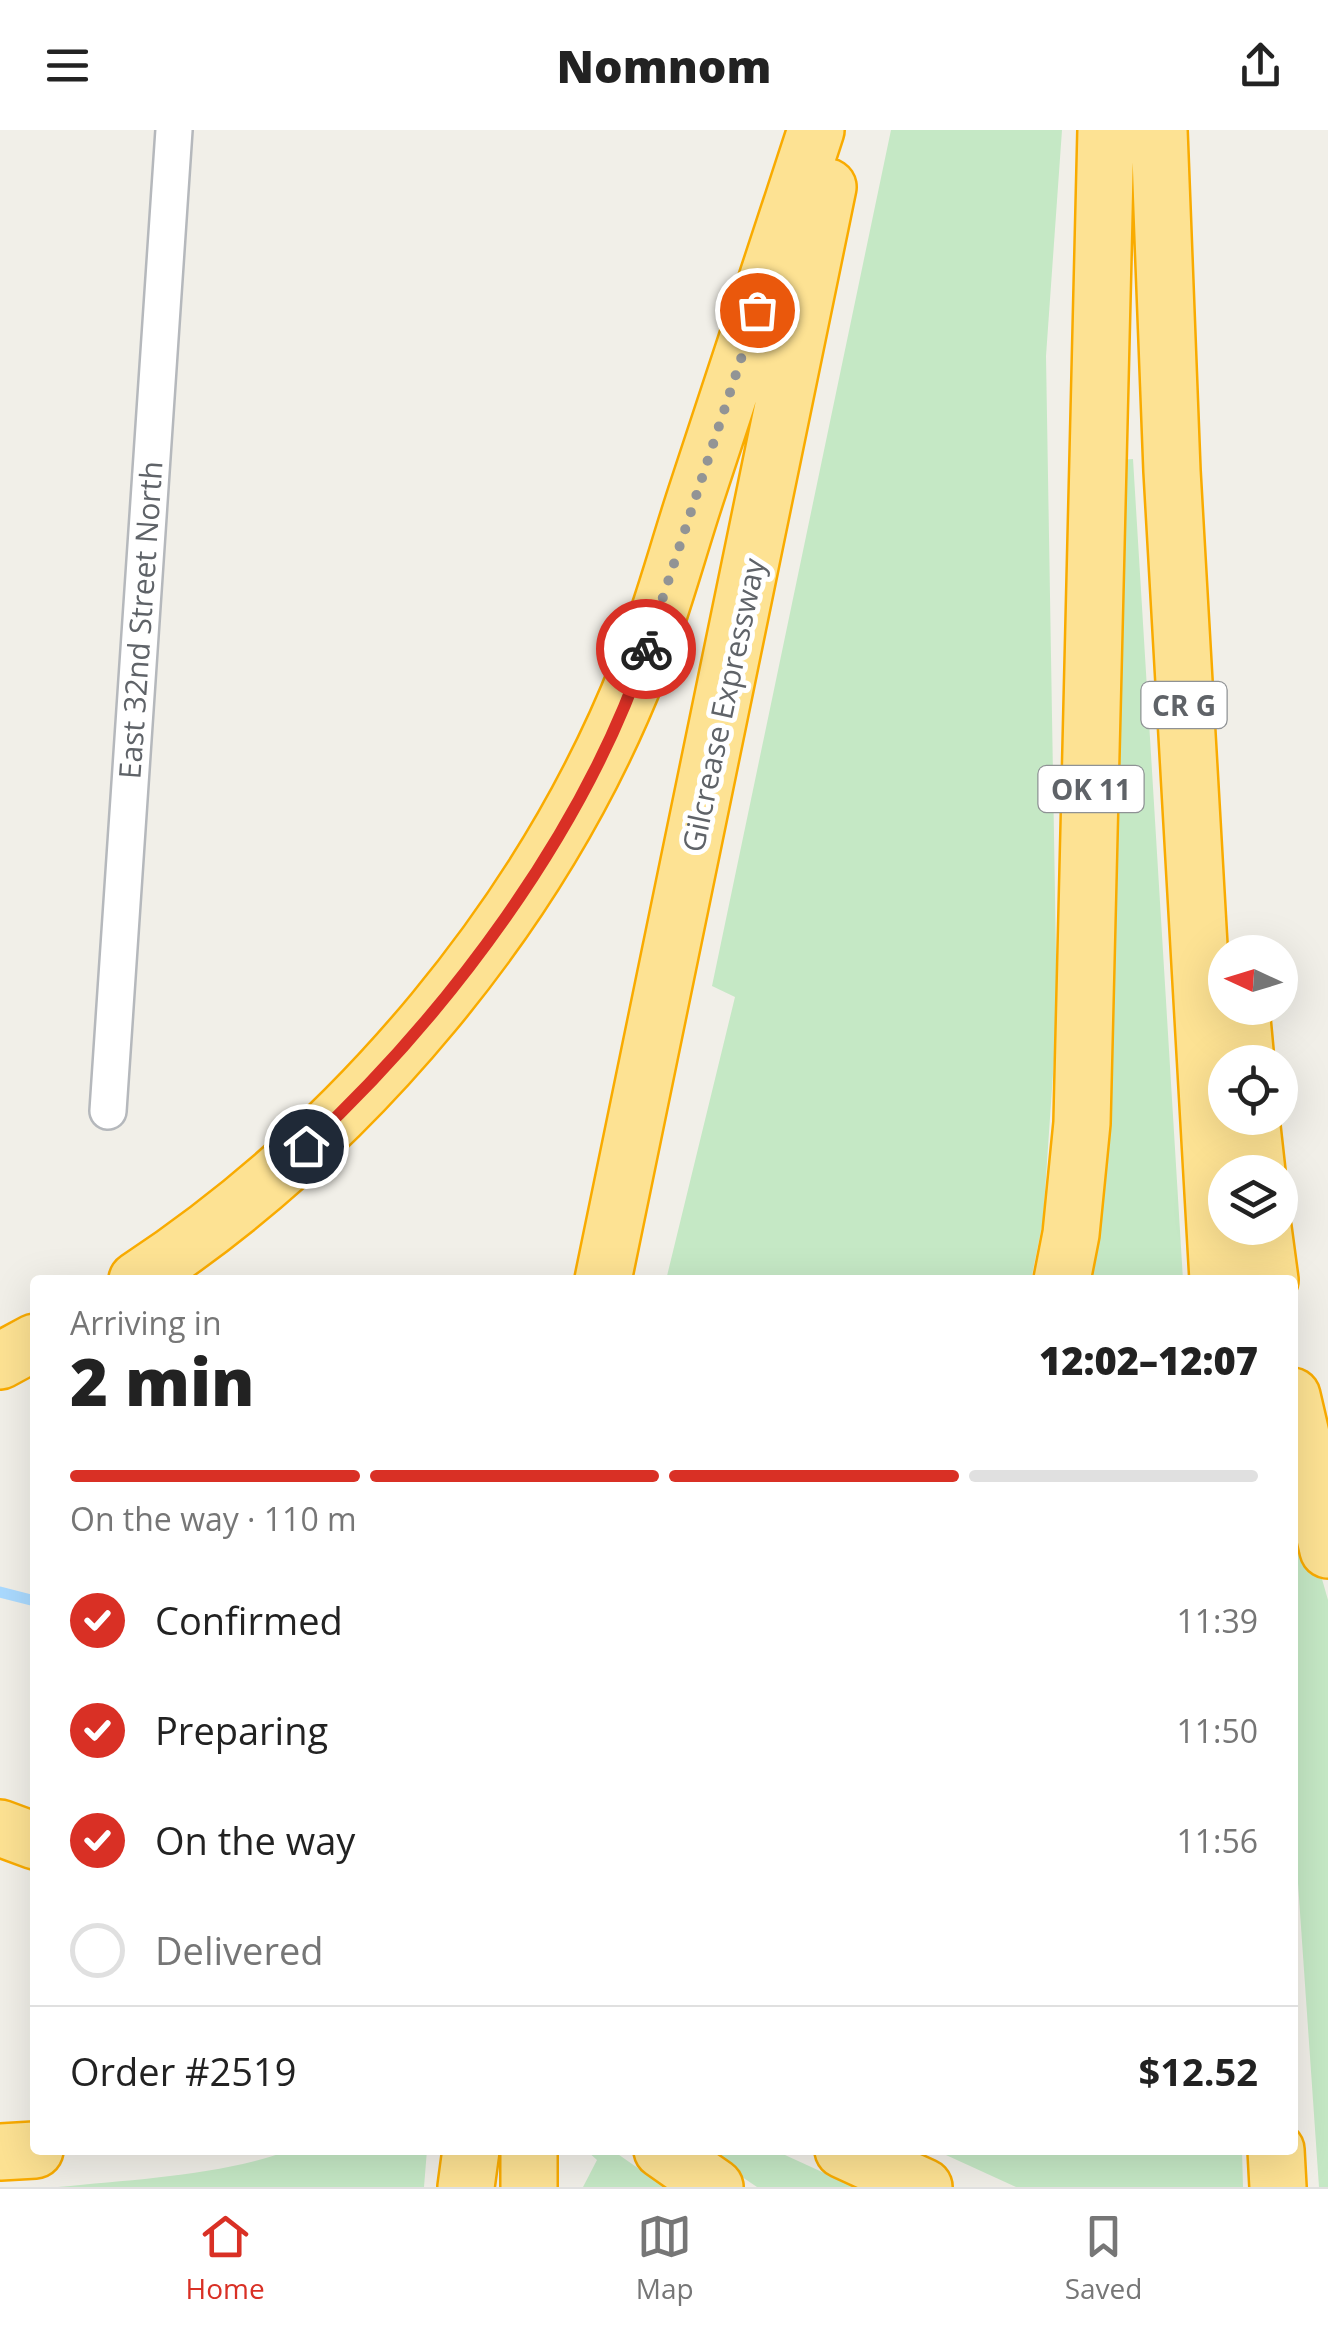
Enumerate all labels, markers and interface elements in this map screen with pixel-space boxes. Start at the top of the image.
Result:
text: Nomnom [556,35,772,96]
icon: menu [40,38,95,93]
icon: share [1233,38,1288,93]
pin [715,268,800,353]
icon: bag [730,283,785,338]
street label: East 32nd Street North [108,460,172,780]
street label: Gilcrease Expressway [672,553,774,856]
courier [596,599,696,699]
icon: bike [619,622,674,677]
road number: CR G [1142,682,1226,728]
road number: OK 11 [1038,766,1144,812]
north arrow [1208,935,1298,1025]
map controls [1208,935,1298,1245]
button: locate [1208,1045,1298,1135]
pin [264,1104,349,1189]
icon: home [279,1119,334,1174]
button: layers [1208,1155,1298,1245]
text: Arriving in [70,1301,222,1344]
text: 12:02–12:07 [1039,1334,1258,1386]
text: 2 min [70,1337,255,1425]
text: On the way · 110 m [70,1497,357,1540]
icon: check [70,1593,125,1648]
text: Confirmed [155,1594,343,1646]
text: 11:39 [1176,1599,1258,1642]
icon: check [70,1703,125,1758]
text: Preparing [155,1704,328,1756]
text: 11:50 [1176,1709,1258,1752]
icon: check [70,1813,125,1868]
text: On the way [155,1814,355,1866]
text: 11:56 [1176,1819,1258,1862]
text: Delivered [155,1924,324,1976]
text: Order #2519 [70,2045,297,2097]
text: $12.52 [1139,2045,1258,2097]
tab: Home [186,2209,265,2307]
tab: Map [636,2209,694,2307]
tab: Saved [1065,2209,1142,2307]

